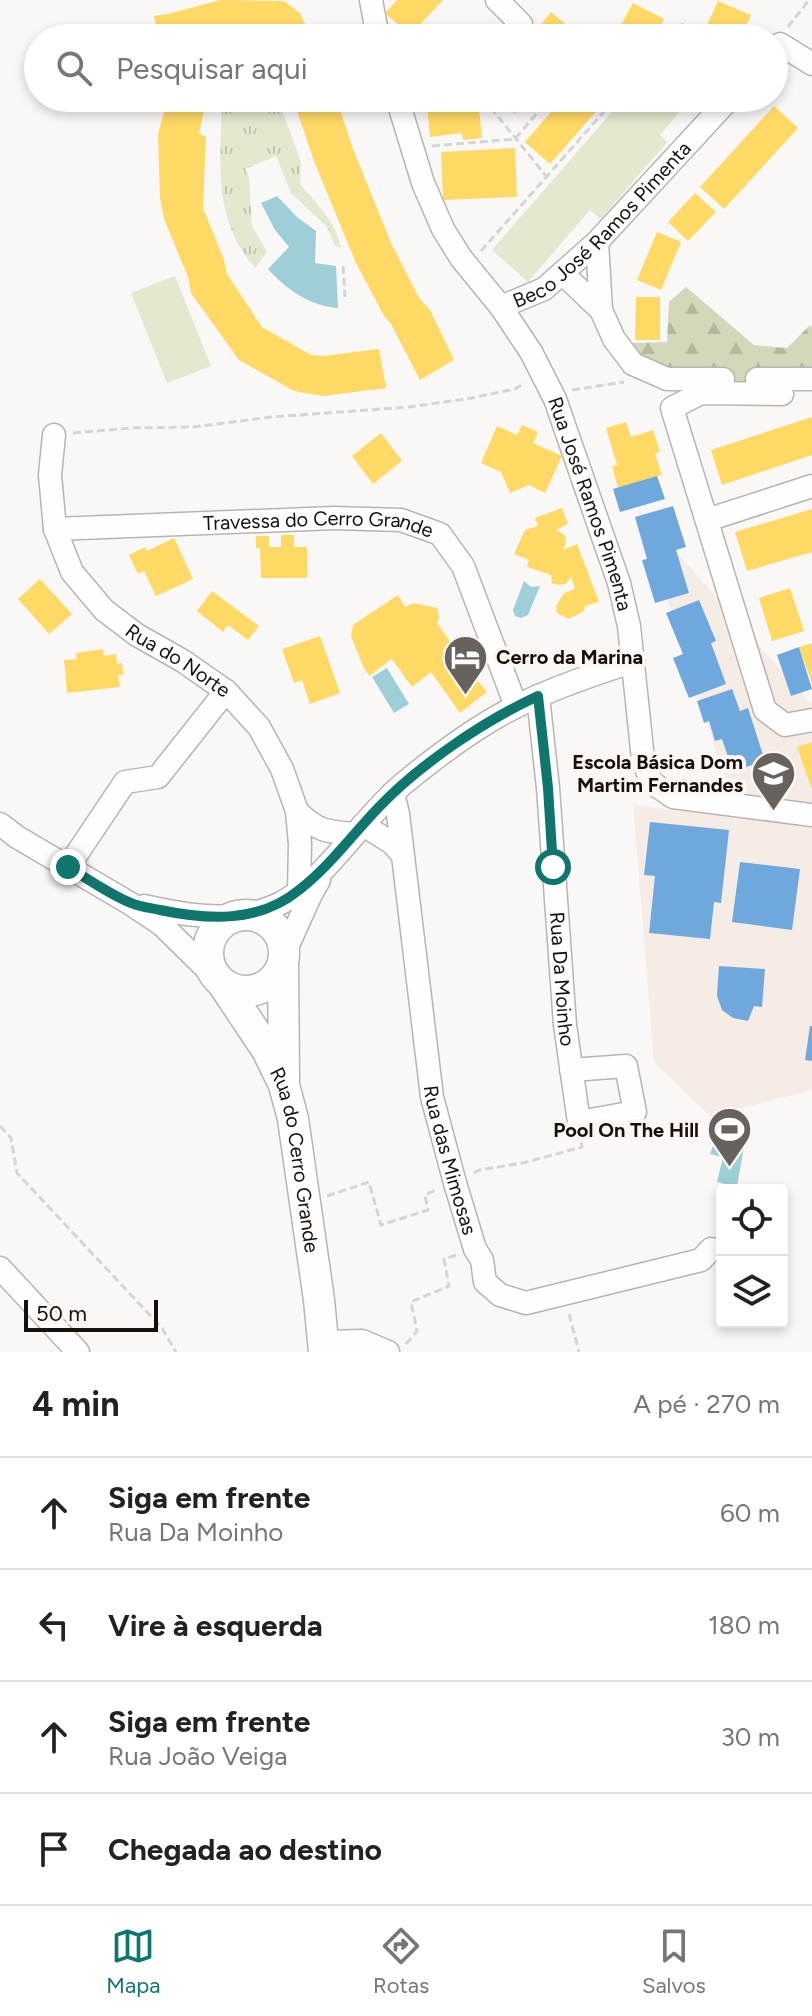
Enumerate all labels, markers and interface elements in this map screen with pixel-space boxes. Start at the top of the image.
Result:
search box [24,24,788,112]
icon: search [52,46,96,90]
text: Pesquisar aqui [116,50,308,87]
street label: Beco José Ramos Pimenta [509,136,696,313]
street label: Rua José Ramos Pimenta [543,393,637,613]
street label: Travessa do Cerro Grande [203,506,437,543]
street label: Rua do Norte [121,619,235,702]
hotel icon: Cerro da Marina [441,633,489,696]
place label: Cerro da Marina [496,645,643,669]
place label: Escola Básica Dom Martim Fernandes [572,750,743,797]
school or university icon: Escola Básica Dom Martim Fernandes [750,750,798,813]
route end [50,849,86,885]
route start [535,849,571,885]
street label: Rua Da Moinho [545,911,580,1048]
street label: Rua do Cerro Grande [265,1063,324,1254]
street label: Rua das Mimosas [419,1084,482,1238]
sports icon: Pool On The Hill [706,1106,754,1169]
place label: Pool On The Hill [553,1118,699,1142]
map controls [716,1184,788,1328]
button: locate [716,1184,788,1256]
button: layers [716,1256,788,1328]
scale bar [24,1296,158,1332]
text: 50 m [36,1300,87,1327]
text: 4 min [32,1384,119,1425]
text: A pé · 270 m [633,1388,780,1420]
text: Siga em frente [108,1479,310,1516]
icon: ahead [32,1491,76,1535]
text: 60 m [720,1497,780,1529]
text: Rua Da Moinho [108,1516,283,1548]
icon: left [32,1603,76,1647]
text: Vire à esquerda [108,1607,323,1644]
text: 180 m [708,1609,780,1641]
text: Siga em frente [108,1703,310,1740]
icon: ahead [32,1715,76,1759]
text: 30 m [721,1721,780,1753]
text: Rua João Veiga [108,1740,287,1772]
icon: arrive [32,1827,76,1871]
text: Chegada ao destino [108,1831,382,1868]
tab: Mapa [106,1924,160,1999]
tab: Rotas [373,1924,429,1999]
tab: Salvos [642,1924,706,1999]

